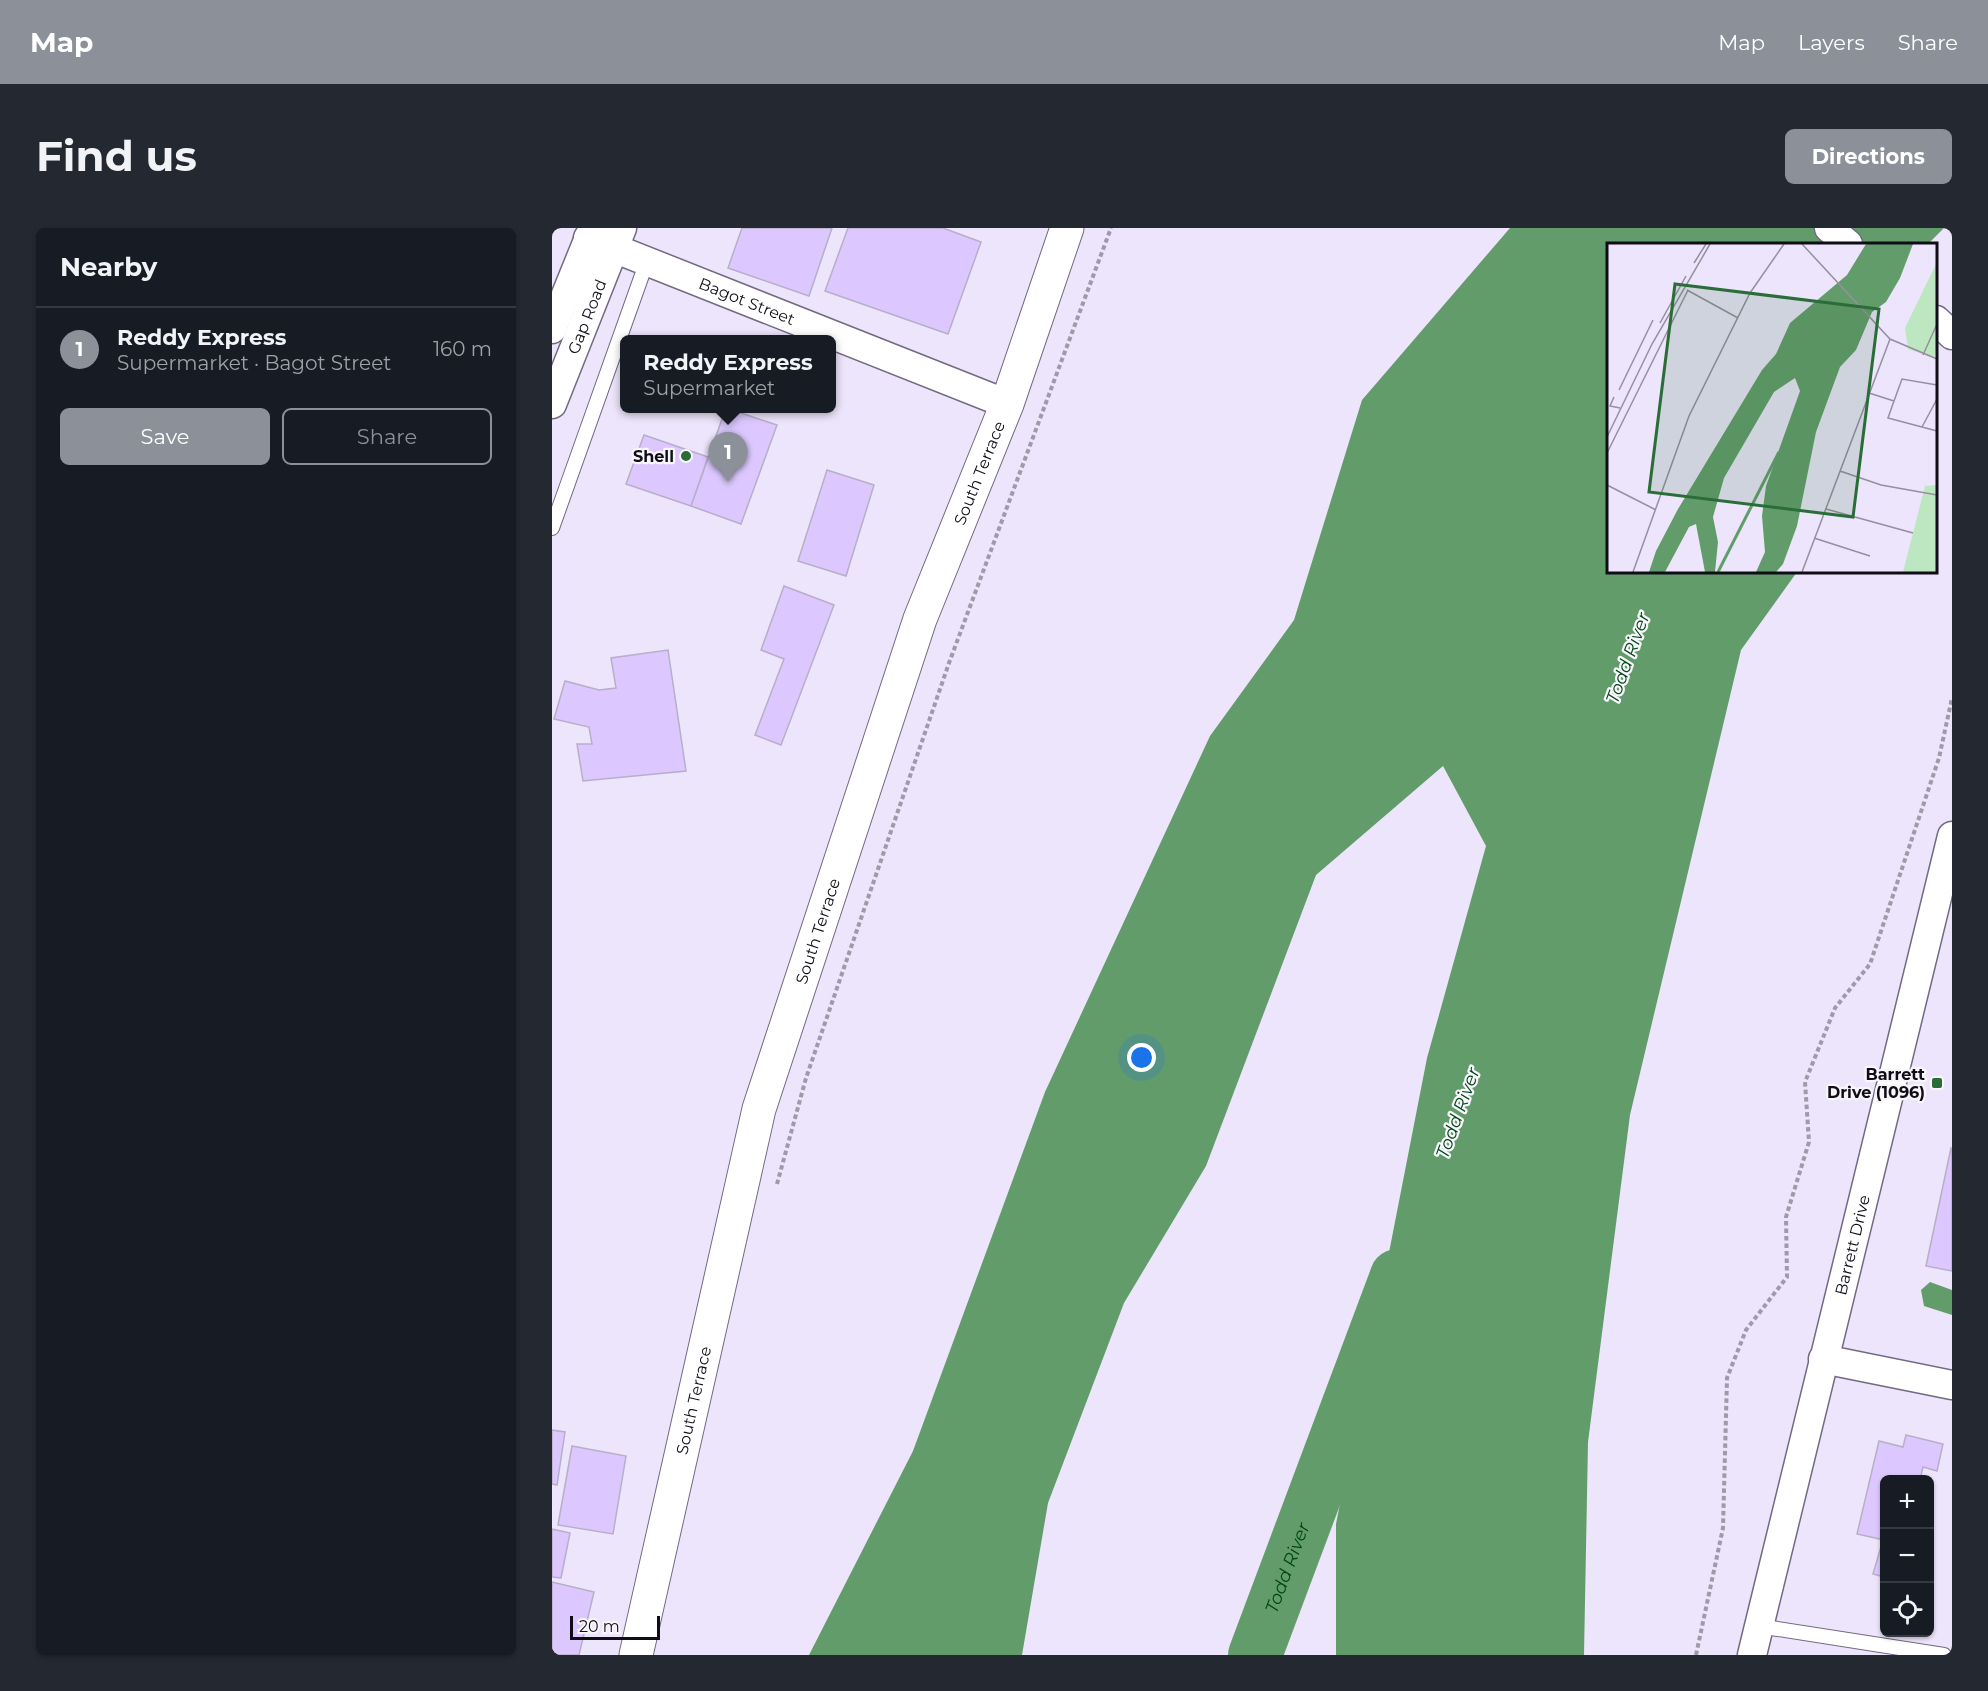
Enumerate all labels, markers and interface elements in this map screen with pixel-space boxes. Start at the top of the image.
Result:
text: Map [30,25,93,59]
text: Map [1718,30,1765,55]
text: Layers [1798,30,1865,55]
text: Share [1898,30,1958,55]
button: Directions [1785,129,1952,184]
text: Find us [36,130,197,182]
inset map [1607,243,1937,573]
text: Nearby [60,251,157,283]
street label: Bagot Street [696,273,798,329]
street label: Gap Road [563,277,610,357]
text: Reddy Express [117,324,286,351]
popup [620,335,836,413]
text: 1 [76,337,83,361]
text: 160 m [433,337,492,361]
text: Reddy Express [643,349,813,376]
text: Supermarket · Bagot Street [117,351,391,375]
text: Supermarket [643,376,775,400]
button: Save [60,408,270,465]
button: Share [282,408,492,465]
street label: South Terrace [950,418,1009,528]
pin: 1 [708,432,747,482]
place label: Shell [633,447,674,466]
marker: Shell [679,449,693,463]
water label: Todd River [1601,609,1655,706]
street label: South Terrace [791,876,844,986]
your location [1127,1043,1156,1072]
water label: Todd River [1431,1064,1485,1161]
place label: Barrett Drive (1096) [1827,1065,1925,1102]
marker: Barrett Drive (1096) [1930,1076,1944,1090]
street label: Barrett Drive [1831,1193,1874,1297]
street label: South Terrace [672,1345,715,1456]
map controls [1880,1475,1934,1637]
button: + [1880,1475,1934,1529]
water label: Todd River [1261,1519,1315,1616]
button: − [1880,1529,1934,1583]
button: locate [1880,1583,1934,1637]
scale bar [570,1613,660,1640]
text: 20 m [579,1617,620,1636]

